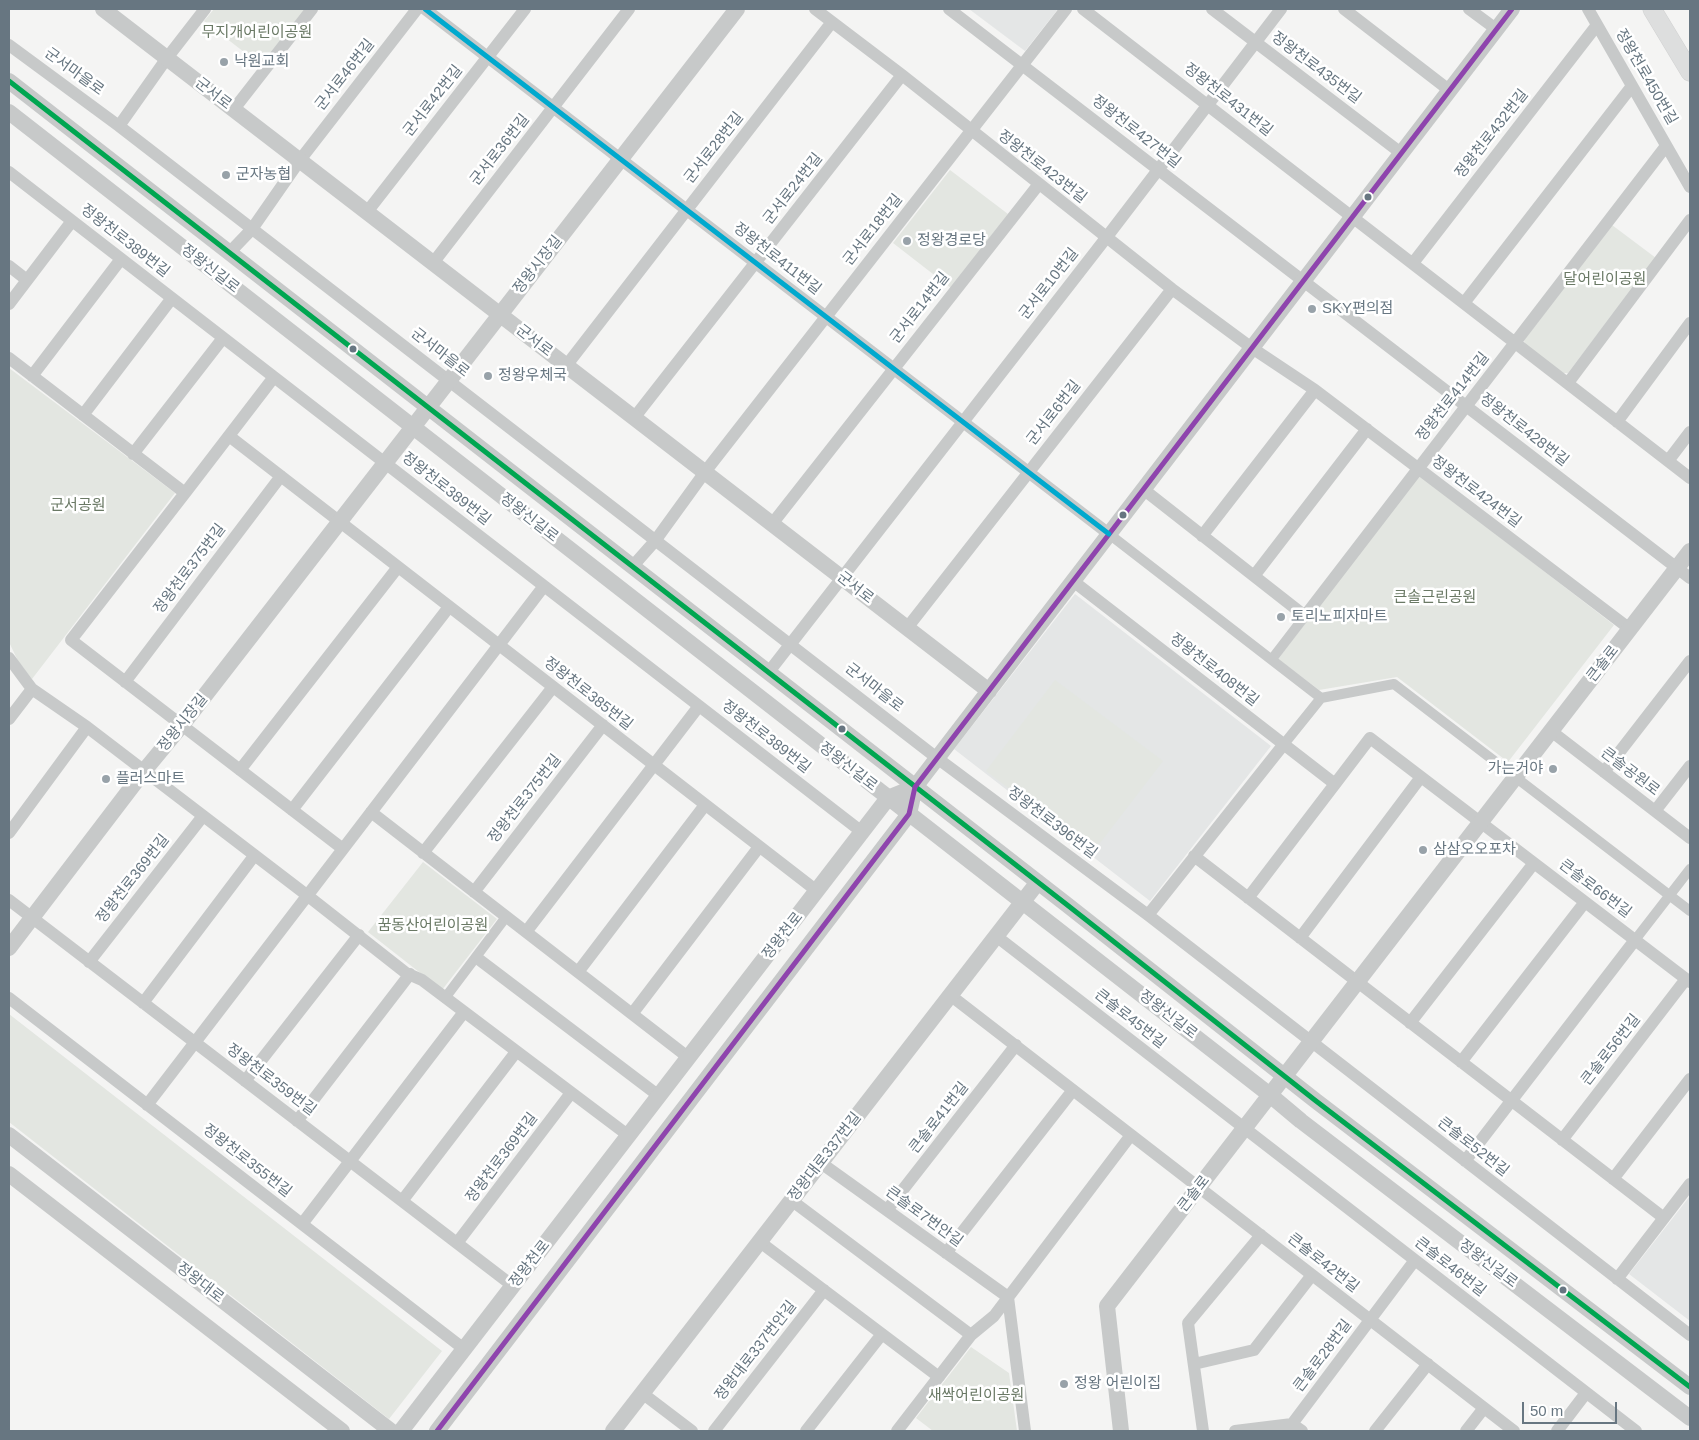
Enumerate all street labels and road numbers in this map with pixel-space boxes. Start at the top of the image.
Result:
street label: 정왕천로450번길 [1611,26,1681,128]
street label: 정왕천로435번길 [1268,28,1364,108]
street label: 군서로46번길 [312,36,378,114]
street label: 군서마을로 [41,44,107,100]
street label: 정왕천로431번길 [1180,60,1276,140]
street label: 군서로42번길 [400,62,466,140]
street label: 군서로 [191,74,235,114]
street label: 정왕천로432번길 [1452,86,1532,182]
street label: 정왕천로427번길 [1088,92,1184,172]
street label: 군서로28번길 [681,109,747,187]
street label: 군서로36번길 [467,111,533,189]
street label: 정왕천로423번길 [994,127,1090,207]
street label: 군서로24번길 [760,150,826,228]
street label: 군서로18번길 [840,191,906,269]
street label: 정왕천로389번길 [77,201,173,281]
street label: 정왕천로411번길 [729,219,825,299]
street label: 정왕시장길 [510,232,566,298]
street label: 정왕신길로 [177,241,243,297]
street label: 군서로10번길 [1016,245,1082,323]
street label: 군서로14번길 [887,269,953,347]
street label: 군서로 [512,321,556,361]
street label: 군서마을로 [407,325,473,381]
street label: 정왕천로414번길 [1413,349,1493,445]
street label: 군서로6번길 [1023,377,1085,449]
street label: 정왕천로428번길 [1476,390,1572,470]
street label: 정왕천로389번길 [398,449,494,529]
street label: 정왕천로424번길 [1428,452,1524,532]
street label: 정왕신길로 [496,490,562,546]
street label: 정왕천로375번길 [150,521,230,617]
street label: 군서로 [833,568,877,608]
street label: 정왕천로408번길 [1166,630,1262,710]
street label: 큰솔로 [1583,642,1623,686]
street label: 정왕천로385번길 [540,654,636,734]
street label: 군서마을로 [841,660,907,716]
street label: 정왕시장길 [154,691,212,755]
street label: 정왕천로389번길 [718,697,814,777]
street label: 정왕신길로 [815,739,881,795]
street label: 큰솔공원로 [1597,744,1663,800]
street label: 정왕천로375번길 [485,751,565,847]
street label: 정왕천로396번길 [1004,783,1100,863]
street label: 정왕천로369번길 [93,831,173,927]
street label: 큰솔로66번길 [1555,856,1635,922]
street label: 정왕천로 [759,909,807,963]
street label: 큰솔로45번길 [1091,986,1169,1052]
street label: 정왕신길로 [1135,987,1201,1043]
street label: 큰솔로56번길 [1578,1011,1644,1089]
street label: 정왕천로359번길 [223,1040,319,1120]
street label: 큰솔로41번길 [906,1079,972,1157]
street label: 정왕대로337번길 [785,1109,865,1205]
street label: 정왕천로369번길 [462,1110,542,1206]
street label: 큰솔로52번길 [1434,1114,1512,1180]
street label: 정왕천로355번길 [199,1121,295,1201]
street label: 큰솔로 [1174,1172,1214,1216]
street label: 큰솔로7번안길 [882,1183,966,1251]
street label: 큰솔로42번길 [1284,1230,1362,1296]
street label: 큰솔로46번길 [1411,1234,1489,1300]
street label: 정왕신길로 [1455,1236,1521,1292]
street label: 정왕천로 [506,1237,554,1291]
street label: 정왕대로 [173,1259,227,1307]
street label: 정왕대로337번안길 [711,1298,801,1404]
street label: 큰솔로28번길 [1290,1316,1356,1396]

